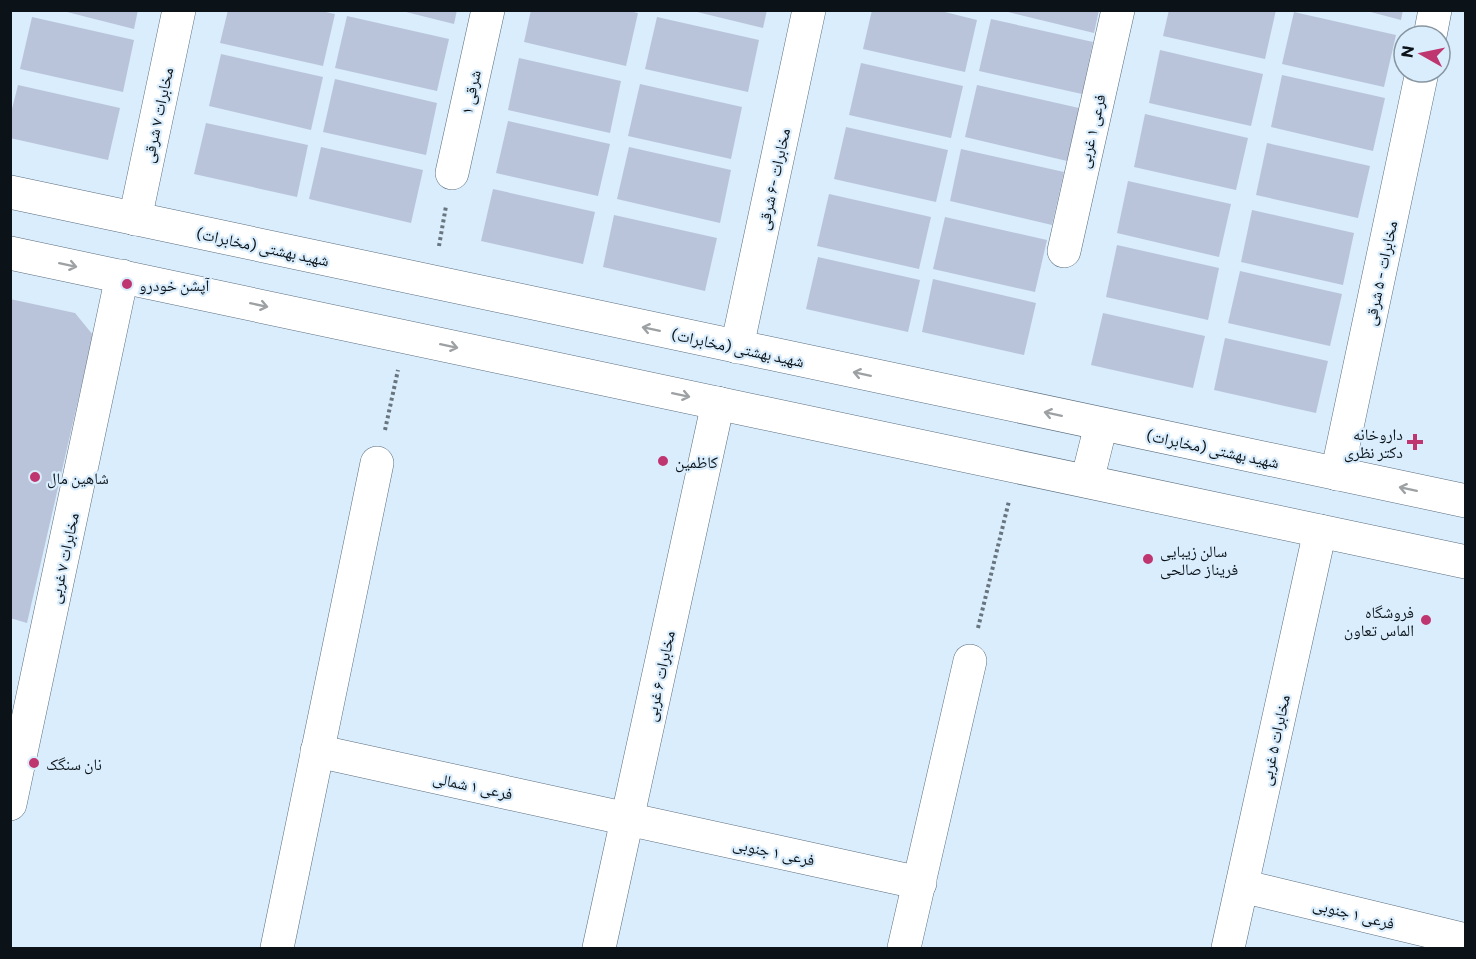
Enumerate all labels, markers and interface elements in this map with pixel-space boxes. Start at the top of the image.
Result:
north arrow [1392,24,1452,84]
text: N [1396,44,1417,59]
street label: مخابرات ۷ شرقی [138,66,178,165]
street label: شرقی ۱ [456,68,486,116]
street label: فرعی ۱ غربی [1073,92,1111,170]
street label: مخابرات -۶ شرقی [753,126,795,232]
street label: مخابرات - ۵ شرقی [1360,219,1402,328]
street label: شهید بهشتی (مخابرات) [194,223,331,271]
one-way arrow [58,260,77,271]
place label: آپشن خودرو [139,275,210,296]
marker: آپشن خودرو [120,277,134,291]
one-way arrow [249,300,268,312]
one-way arrow [642,323,661,334]
street label: شهید بهشتی (مخابرات) [669,324,806,372]
one-way arrow [439,341,459,352]
one-way arrow [853,368,873,379]
one-way arrow [671,390,690,401]
one-way arrow [1044,408,1063,420]
place label: داروخانه دکتر نظری [1344,424,1403,463]
street label: شهید بهشتی (مخابرات) [1144,425,1281,473]
marker: داروخانه دکتر نظری [1408,435,1422,449]
place label: کاظمین [675,452,718,473]
marker: کاظمین [656,454,670,468]
place label: شاهین مال [47,468,109,489]
marker: شاهین مال [28,470,42,484]
one-way arrow [1399,483,1418,495]
street label: مخابرات ۷ غربی [44,511,84,606]
place label: سالن زیبایی فریناز صالحی [1160,541,1238,580]
marker: سالن زیبایی فریناز صالحی [1141,552,1155,566]
place label: فروشگاه الماس تعاون [1344,602,1414,641]
marker: فروشگاه الماس تعاون [1419,613,1433,627]
street label: مخابرات ۶ غربی [640,629,680,724]
street label: مخابرات ۵ غربی [1255,693,1295,788]
place label: نان سنگک [46,754,102,775]
marker: نان سنگک [27,756,41,770]
street label: فرعی ۱ شمالی [431,767,515,805]
street label: فرعی ۱ جنوبی [731,833,817,871]
street label: فرعی ۱ جنوبی [1311,894,1397,934]

